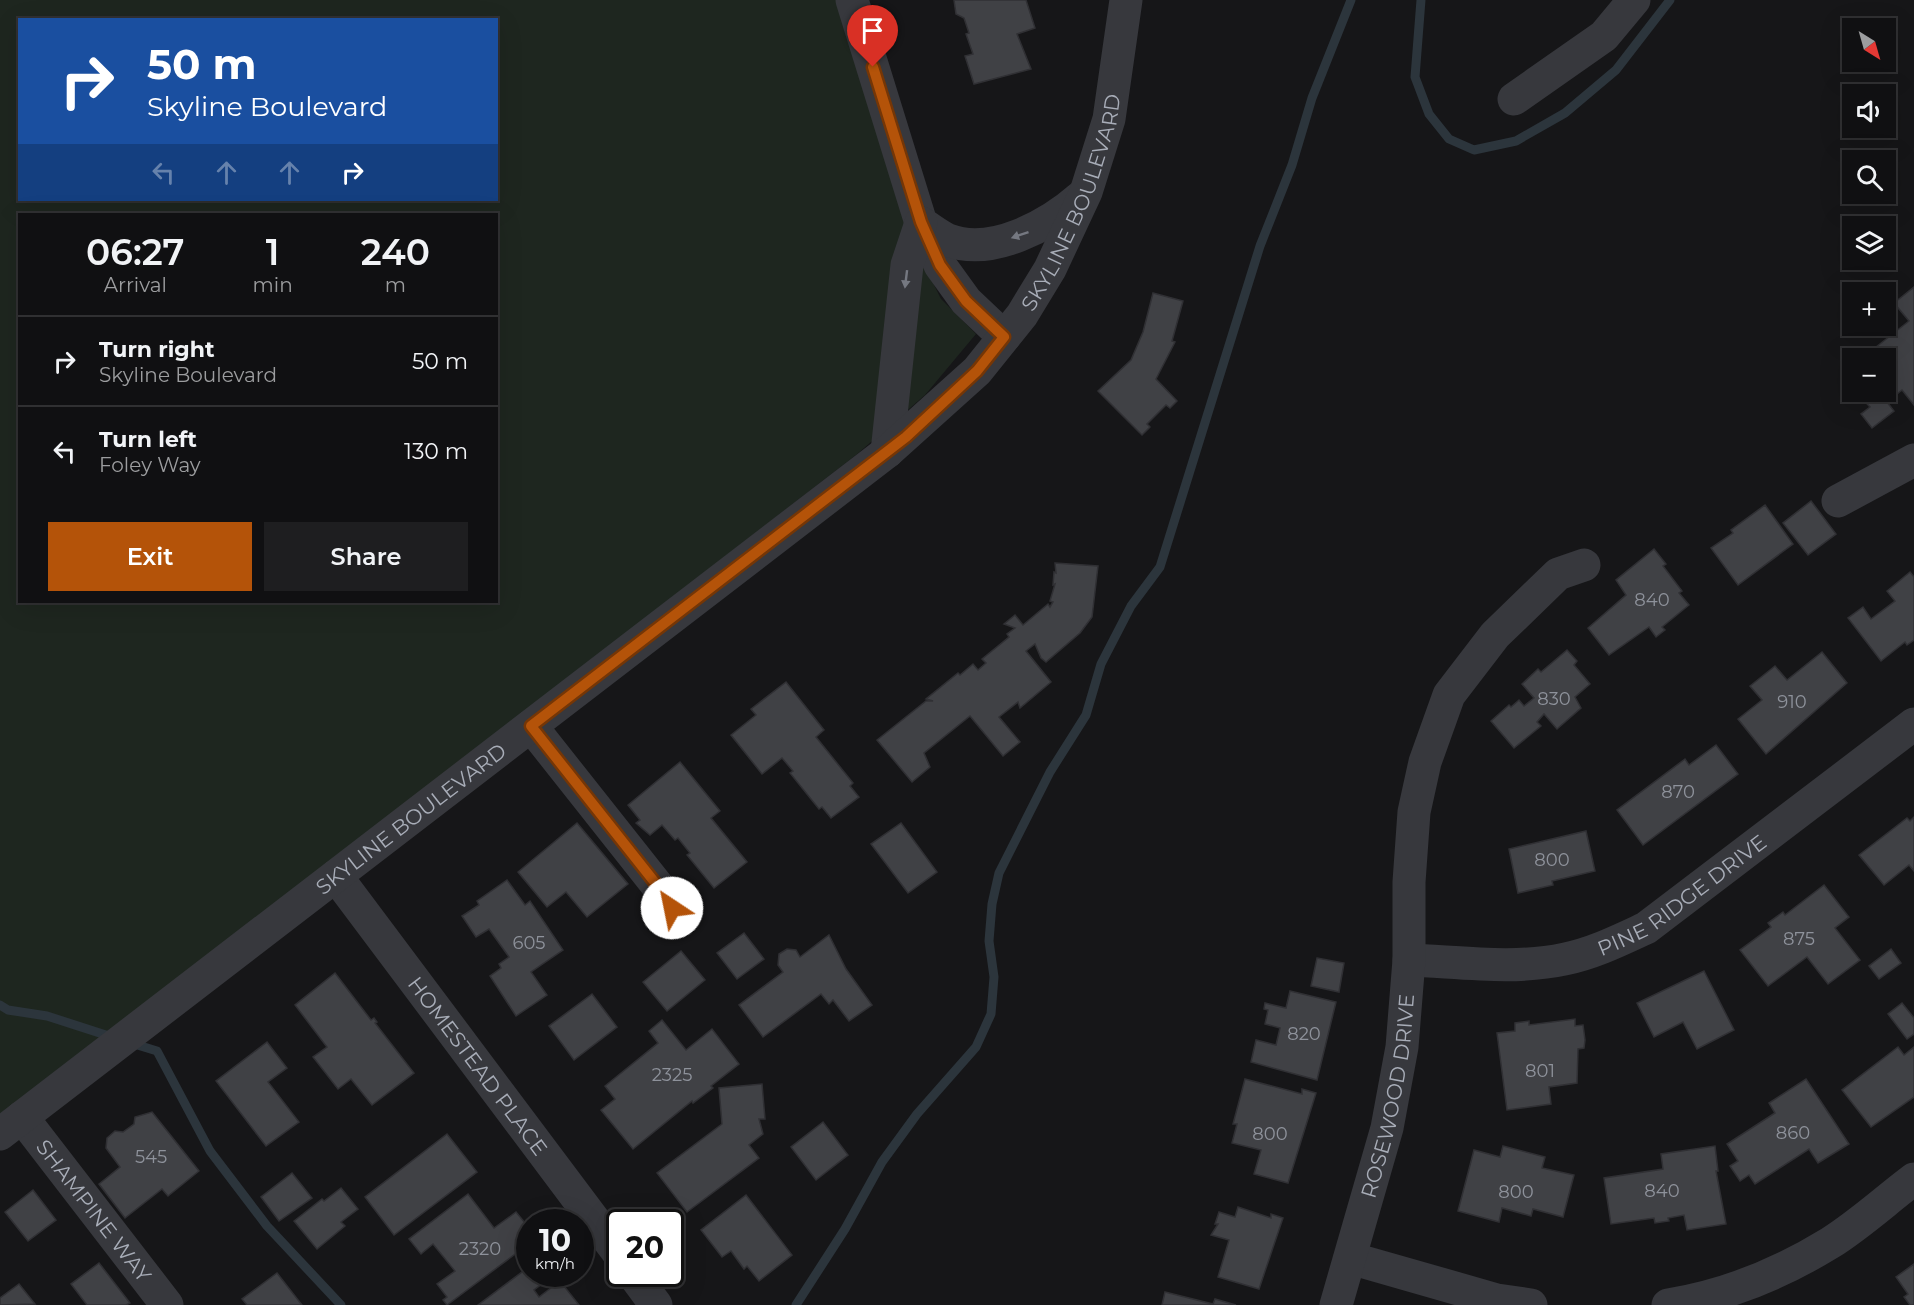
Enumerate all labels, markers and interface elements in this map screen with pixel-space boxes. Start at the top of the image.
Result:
pin [847,5,898,67]
icon: arrive [856,14,889,47]
north arrow [1842,18,1896,72]
map controls [1842,18,1896,402]
text: 50 m [147,38,256,90]
icon: right [48,42,126,120]
button: sound [1842,84,1896,138]
text: Skyline Boulevard [147,90,387,123]
street label: SKYLINE BOULEVARD [1015,92,1125,315]
button: search [1842,150,1896,204]
icon: left [147,156,180,189]
icon: ahead [210,156,243,189]
icon: ahead [273,156,306,189]
icon: right [336,156,369,189]
button: layers [1842,216,1896,270]
text: 06:27 [86,230,185,274]
text: 1 [266,230,280,274]
text: 240 [361,230,430,274]
one-way arrow [1011,230,1029,240]
one-way arrow [901,269,910,288]
text: Arrival [104,273,167,297]
text: min [253,273,293,297]
text: m [385,273,406,297]
button: + [1842,282,1896,336]
text: Turn right [99,336,214,363]
icon: right [48,345,81,378]
text: 50 m [412,348,468,375]
button: − [1842,348,1896,402]
text: Skyline Boulevard [99,363,277,387]
text: Turn left [99,426,197,453]
icon: left [48,435,81,468]
text: 130 m [404,438,468,465]
text: Foley Way [99,453,201,477]
button: Exit [48,522,252,591]
button: Share [264,522,468,591]
house number: 840 [1634,589,1670,611]
house number: 830 [1537,688,1571,710]
house number: 910 [1777,691,1807,713]
street label: SKYLINE BOULEVARD [311,737,511,899]
house number: 870 [1661,781,1695,803]
street label: PINE RIDGE DRIVE [1594,829,1771,961]
house number: 800 [1534,849,1570,871]
position arrow [640,876,704,940]
house number: 875 [1783,928,1815,950]
house number: 605 [512,932,546,954]
street label: HOMESTEAD PLACE [403,971,553,1160]
street label: ROSEWOOD DRIVE [1355,993,1419,1201]
house number: 820 [1287,1023,1321,1045]
house number: 801 [1525,1060,1555,1082]
house number: 2325 [652,1064,692,1086]
house number: 860 [1776,1122,1810,1144]
house number: 800 [1252,1123,1288,1145]
street label: SHAMPINE WAY [31,1134,157,1287]
house number: 545 [135,1146,167,1168]
house number: 840 [1644,1180,1680,1202]
house number: 800 [1498,1181,1534,1203]
speed limit sign: 20 [606,1209,684,1287]
text: 10 [539,1222,571,1259]
house number: 2320 [459,1238,501,1260]
text: km/h [535,1254,575,1273]

